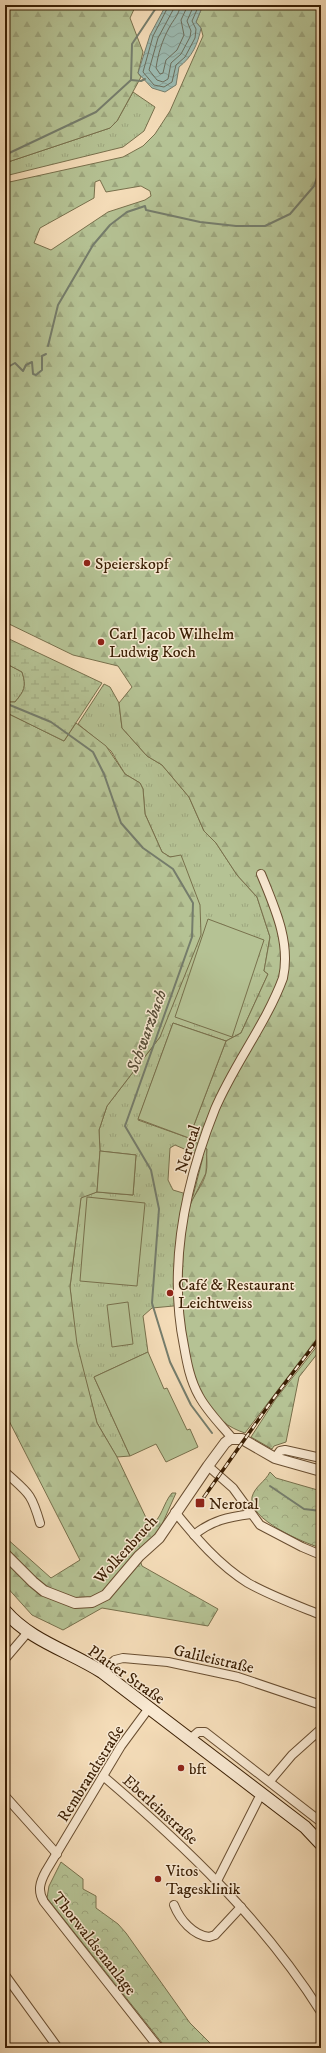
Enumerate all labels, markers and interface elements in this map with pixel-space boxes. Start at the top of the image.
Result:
place label: Speierskopf [95,554,172,574]
marker: Speierskopf [82,558,92,568]
place label: Carl Jacob Wilhelm Ludwig Koch [109,624,234,662]
marker: Carl Jacob Wilhelm Ludwig Koch [96,637,106,647]
water label: Schwarzbach [121,986,172,1077]
street label: Nerotal [171,1122,205,1176]
place label: Café & Restaurant Leichtweiss [178,1275,295,1313]
marker: Café & Restaurant Leichtweiss [165,1288,175,1298]
place label: Nerotal [209,1494,259,1514]
marker: Nerotal [194,1497,206,1509]
street label: Wolkenbruch [89,1511,162,1589]
street label: Galileistraße [172,1640,256,1678]
street label: Platter Straße [84,1641,169,1709]
street label: Rembrandtstraße [53,1721,129,1826]
place label: bft [189,1759,207,1779]
marker: bft [176,1763,186,1773]
street label: Eberleinstraße [118,1771,202,1849]
place label: Vitos Tagesklinik [165,1861,241,1899]
marker: Vitos Tagesklinik [153,1874,163,1884]
street label: Thorwaldsenanlage [48,1888,141,2000]

